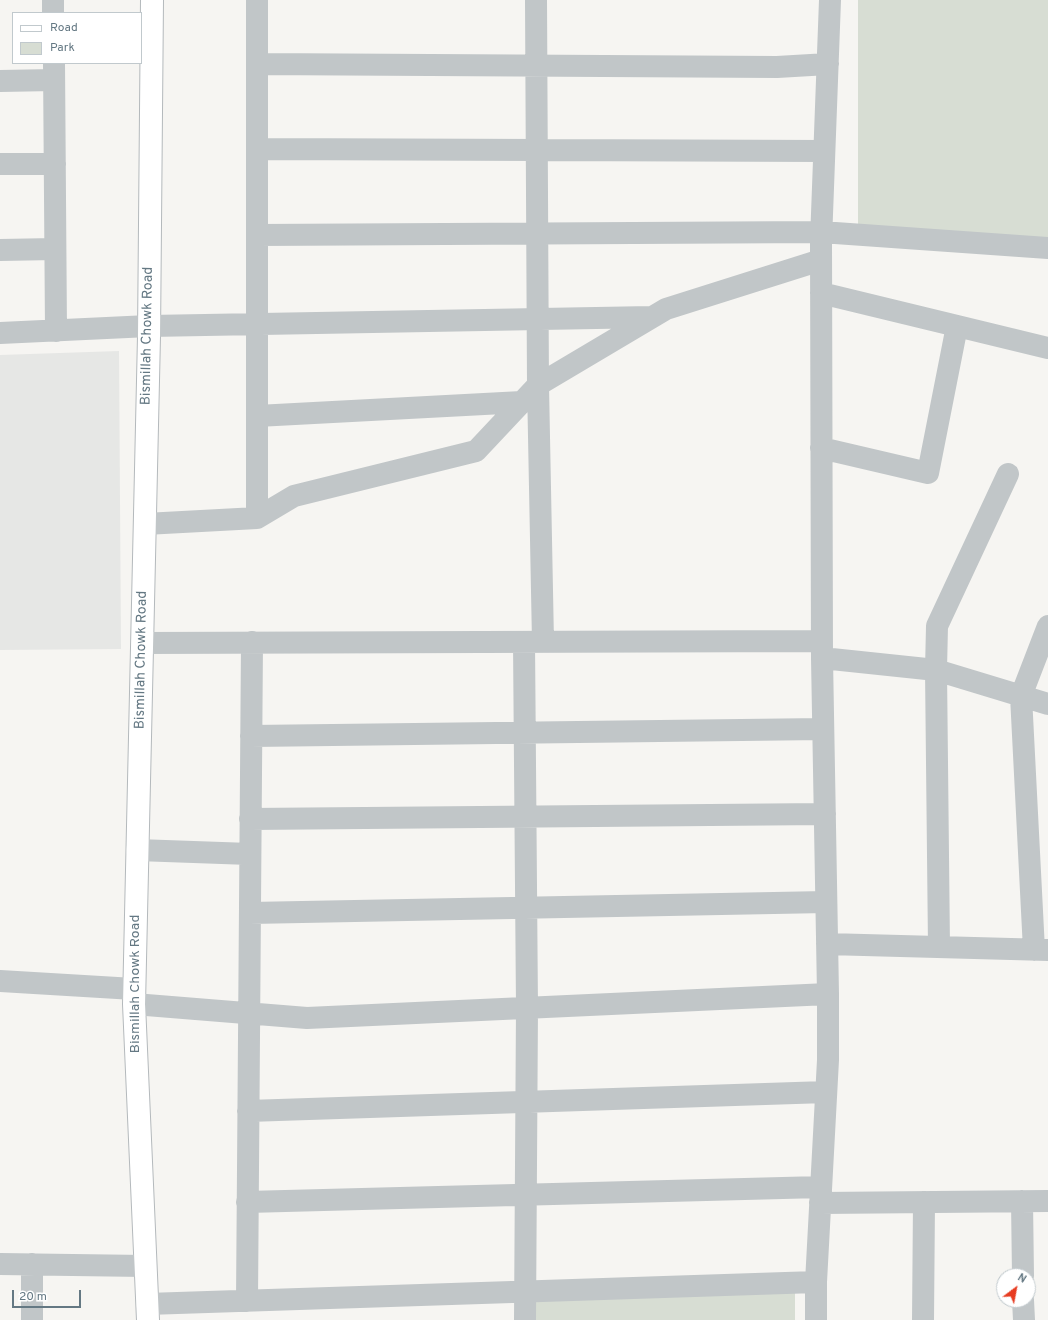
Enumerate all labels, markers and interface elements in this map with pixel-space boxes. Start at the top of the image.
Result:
legend [12,12,142,64]
text: Road [50,20,78,36]
text: Park [50,40,75,56]
street label: Bismillah Chowk Road [138,267,158,405]
street label: Bismillah Chowk Road [132,591,152,729]
street label: Bismillah Chowk Road [128,915,144,1053]
north arrow [996,1268,1036,1308]
text: N [1015,1271,1029,1287]
scale bar [14,1282,83,1308]
text: 20 m [19,1289,47,1305]

